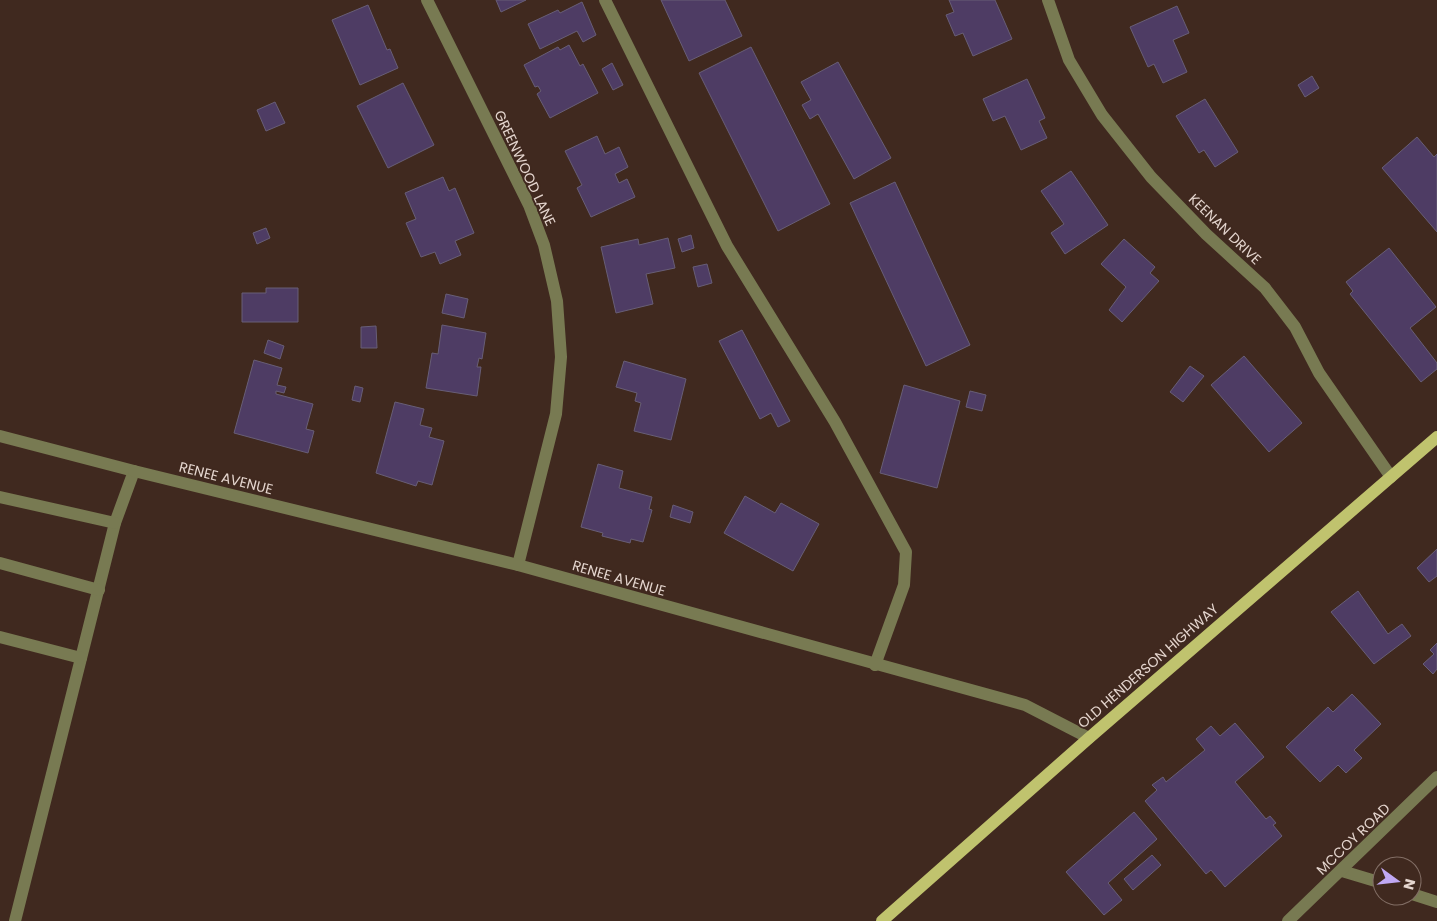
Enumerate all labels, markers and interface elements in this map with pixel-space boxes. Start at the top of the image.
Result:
street label: GREENWOOD LANE [489,107,561,229]
street label: KEENAN DRIVE [1184,189,1266,269]
street label: RENEE AVENUE [177,457,275,499]
street label: RENEE AVENUE [570,555,668,601]
street label: OLD HENDERSON HIGHWAY [1073,599,1223,733]
street label: MCCOY ROAD [1312,799,1394,879]
north arrow [1372,856,1422,906]
text: N [1399,877,1421,892]

